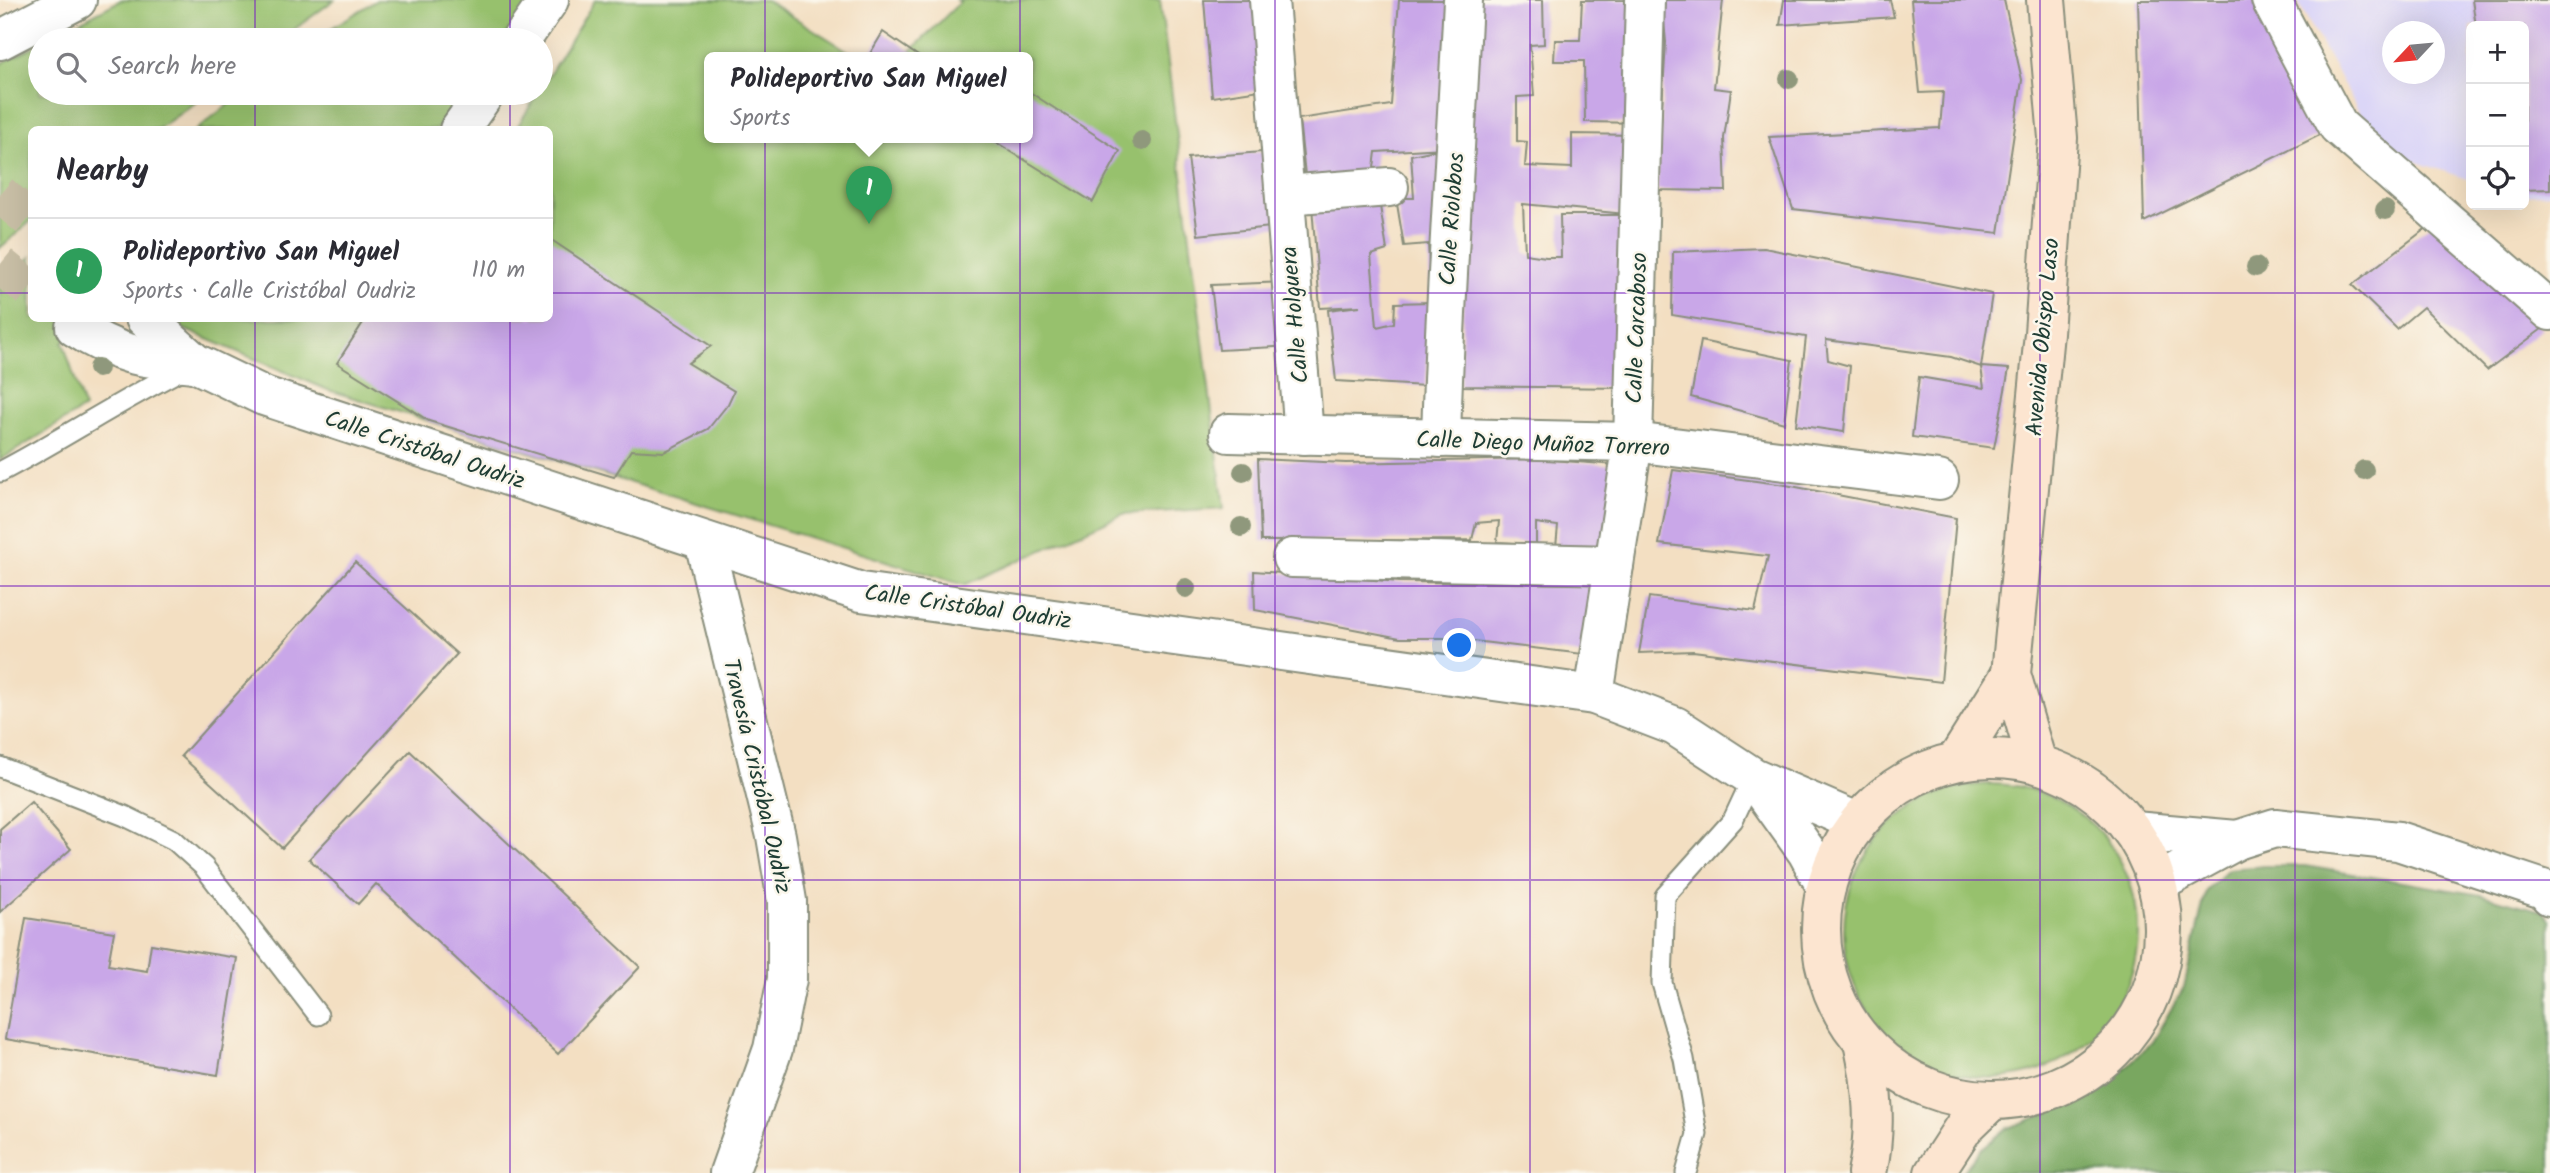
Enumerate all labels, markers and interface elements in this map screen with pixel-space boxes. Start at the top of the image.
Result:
north arrow [2382,21,2445,84]
map controls [2466,21,2529,210]
button: + [2466,21,2529,84]
search box [28,28,553,105]
text: Search here [108,46,236,88]
icon: search [52,48,90,86]
popup [704,52,1033,143]
text: Polideportivo San Miguel [730,59,1007,101]
button: − [2466,84,2529,147]
text: Sports [730,101,790,137]
button: locate [2466,147,2529,210]
text: Nearby [56,148,148,196]
street label: Calle Riolobos [1430,151,1476,287]
pin: 1 [846,166,892,224]
text: Polideportivo San Miguel [123,232,399,274]
street label: Avenida Obispo Laso [2017,237,2071,438]
street label: Calle Holguera [1272,245,1320,385]
street label: Calle Carcaboso [1617,252,1659,404]
text: 1 [76,253,82,289]
text: 110 m [472,253,525,289]
text: Sports · Calle Cristóbal Oudriz [123,274,416,310]
street label: Calle Cristóbal Oudriz [319,402,529,500]
street label: Calle Diego Muñoz Torrero [1415,423,1671,467]
street label: Calle Cristóbal Oudriz [862,576,1074,640]
your location [1442,628,1476,662]
street label: Travesía Cristóbal Oudriz [712,656,801,897]

